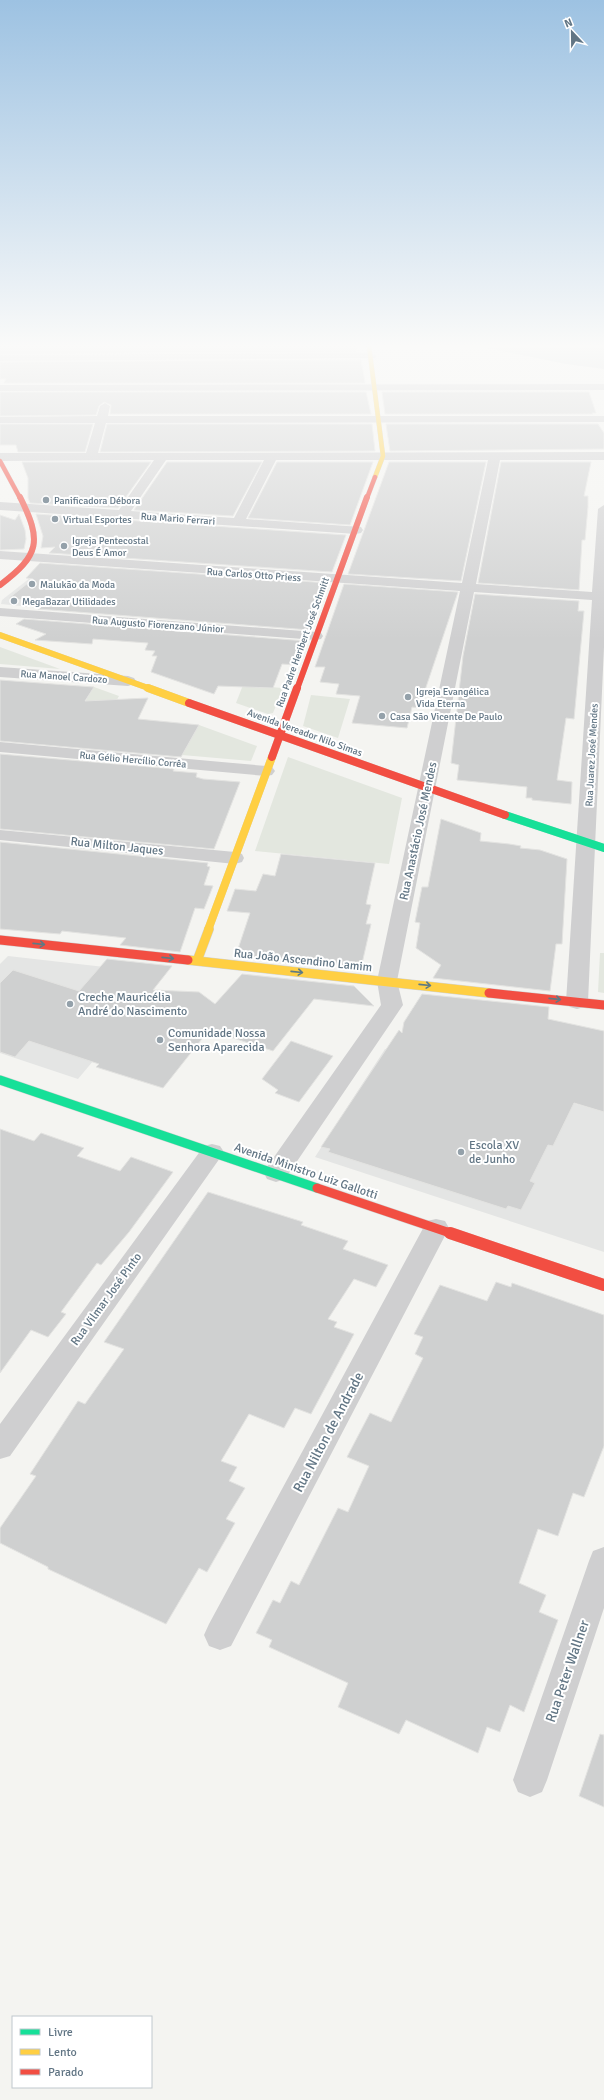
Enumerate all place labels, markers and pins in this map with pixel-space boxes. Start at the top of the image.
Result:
marker: Panificadora Débora [41,495,51,505]
place label: Panificadora Débora [54,495,140,507]
marker: Virtual Esportes [50,514,60,524]
place label: Virtual Esportes [63,514,132,526]
place label: Igreja Pentecostal Deus É Amor [72,535,149,559]
marker: Igreja Pentecostal Deus É Amor [59,541,69,551]
marker: Malukão da Moda [27,579,37,589]
place label: Malukão da Moda [40,579,115,591]
marker: MegaBazar Utilidades [9,596,19,606]
place label: MegaBazar Utilidades [22,596,116,608]
place label: Igreja Evangélica Vida Eterna [416,686,489,710]
marker: Igreja Evangélica Vida Eterna [403,692,413,702]
marker: Casa São Vicente De Paulo [377,711,387,721]
place label: Casa São Vicente De Paulo [390,711,503,723]
place label: Creche Mauricélia André do Nascimento [78,990,187,1019]
marker: Creche Mauricélia André do Nascimento [65,999,75,1009]
place label: Comunidade Nossa Senhora Aparecida [168,1026,266,1055]
marker: Comunidade Nossa Senhora Aparecida [155,1035,165,1045]
place label: Escola XV de Junho [469,1138,519,1167]
marker: Escola XV de Junho [456,1147,466,1157]

